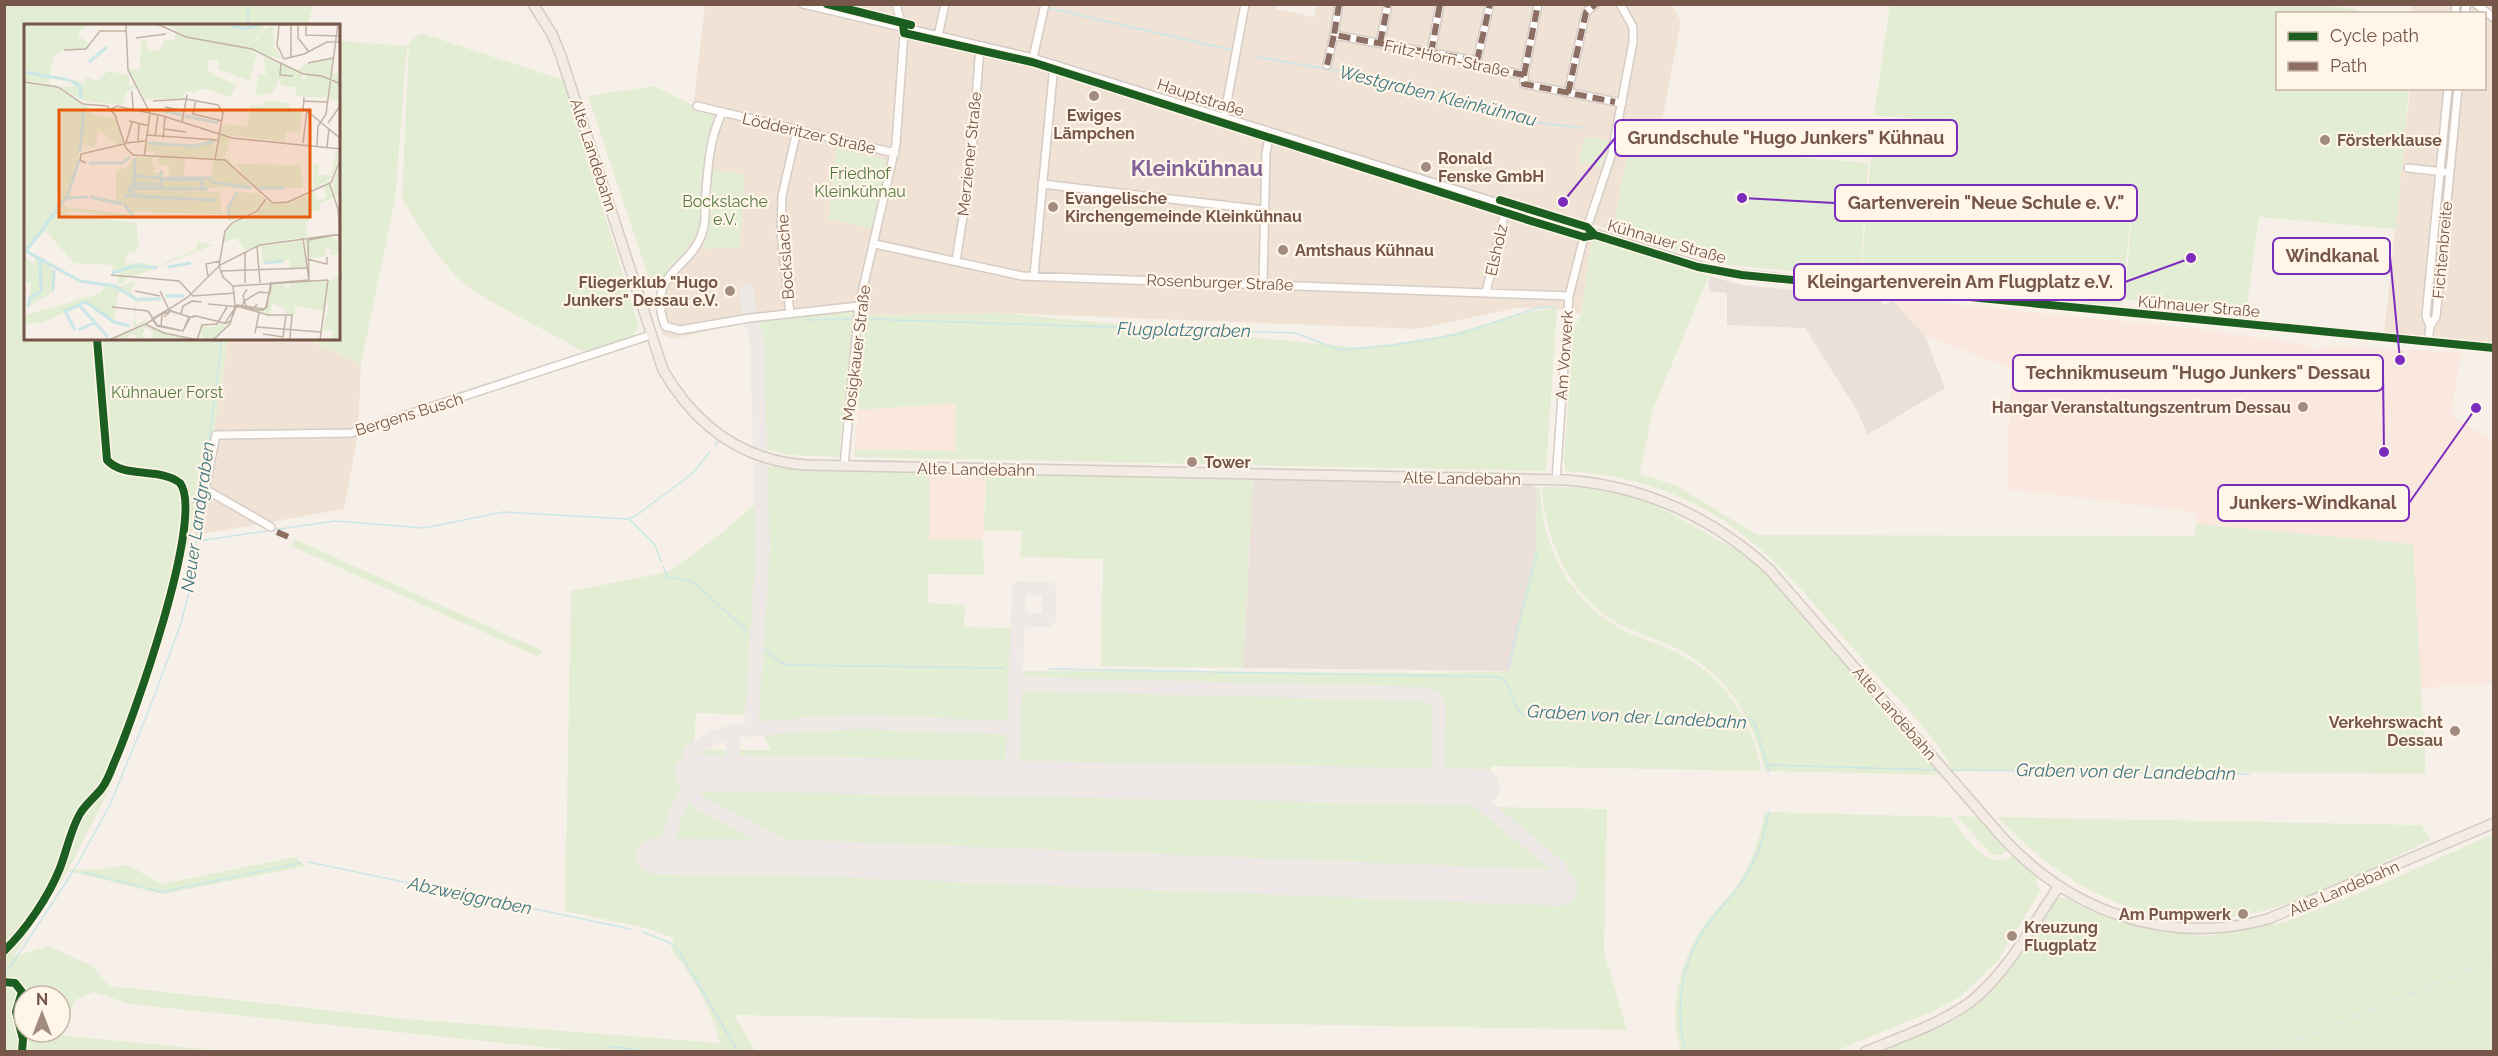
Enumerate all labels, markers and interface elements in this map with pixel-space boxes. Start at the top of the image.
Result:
legend [2276,12,2486,90]
inset map [24,24,340,340]
text: Cycle path [2330,25,2419,46]
street label: Fritz-Horn-Straße [1382,36,1511,81]
text: Path [2330,55,2367,76]
water label: Westgraben Kleinkühnau [1337,61,1539,130]
street label: Hauptstraße [1155,74,1247,121]
marker: Ewiges Lämpchen [1087,89,1101,103]
street label: Merziener Straße [954,91,985,217]
street label: Alte Landebahn [566,96,621,214]
place label: Ewiges Lämpchen [1053,106,1135,143]
street label: Lödderitzer Straße [740,109,877,158]
callout: Grundschule "Hugo Junkers" Kühnau [1615,120,1957,156]
text: Grundschule "Hugo Junkers" Kühnau [1628,127,1944,148]
place label: Försterklause [2337,131,2442,150]
marker: Försterklause [2318,133,2332,147]
place label: Ronald Fenske GmbH [1438,149,1544,186]
district label: Kleinkühnau [1131,155,1263,181]
marker: Ronald Fenske GmbH [1419,160,1433,174]
park label: Friedhof Kleinkühnau [814,164,906,201]
callout: Gartenverein "Neue Schule e. V." [1835,185,2137,221]
place label: Evangelische Kirchengemeinde Kleinkühnau [1065,189,1302,226]
park label: Bockslache e.V. [682,192,768,229]
text: Gartenverein "Neue Schule e. V." [1848,192,2124,213]
marker: Evangelische Kirchengemeinde Kleinkühnau [1046,200,1060,214]
street label: Fichtenbreite [2429,201,2456,299]
street label: Bockslache [773,214,798,300]
street label: Kühnauer Straße [1605,215,1728,268]
street label: Elsholz [1481,222,1512,278]
callout: Windkanal [2273,238,2390,274]
place label: Amtshaus Kühnau [1295,241,1434,260]
marker: Amtshaus Kühnau [1276,243,1290,257]
text: Windkanal [2285,245,2379,266]
callout: Kleingartenverein Am Flugplatz e.V. [1794,264,2125,300]
street label: Rosenburger Straße [1146,270,1294,295]
text: Kleingartenverein Am Flugplatz e.V. [1807,271,2113,292]
place label: Fliegerklub "Hugo Junkers" Dessau e.V. [563,273,718,310]
marker: Fliegerklub "Hugo Junkers" Dessau e.V. [723,284,737,298]
street label: Mosigkauer Straße [839,284,874,422]
street label: Kühnauer Straße [2137,292,2261,321]
street label: Am Vorwerk [1552,309,1577,401]
water label: Flugplatzgraben [1117,318,1251,341]
callout: Technikmuseum "Hugo Junkers" Dessau [2013,355,2383,391]
text: Technikmuseum "Hugo Junkers" Dessau [2026,362,2370,383]
park label: Kühnauer Forst [111,383,224,402]
street label: Bergens Busch [353,389,465,440]
place label: Hangar Veranstaltungszentrum Dessau [1992,398,2291,417]
marker: Hangar Veranstaltungszentrum Dessau [2296,400,2310,414]
water label: Neuer Landgraben [177,440,218,594]
place label: Tower [1204,453,1251,472]
marker: Tower [1185,455,1199,469]
street label: Alte Landebahn [917,459,1035,480]
street label: Alte Landebahn [1403,468,1521,489]
callout: Junkers-Windkanal [2218,485,2409,521]
text: Junkers-Windkanal [2229,492,2397,513]
street label: Alte Landebahn [1849,663,1940,764]
water label: Graben von der Landebahn [1527,700,1747,733]
place label: Verkehrswacht Dessau [2329,713,2443,750]
marker: Verkehrswacht Dessau [2448,724,2462,738]
water label: Graben von der Landebahn [2016,759,2236,784]
street label: Alte Landebahn [2286,857,2402,920]
water label: Abzweiggraben [405,872,534,919]
place label: Am Pumpwerk [2119,905,2231,924]
marker: Am Pumpwerk [2236,907,2250,921]
place label: Kreuzung Flugplatz [2024,918,2098,955]
marker: Kreuzung Flugplatz [2005,929,2019,943]
north arrow [12,984,72,1044]
text: N [36,990,48,1009]

